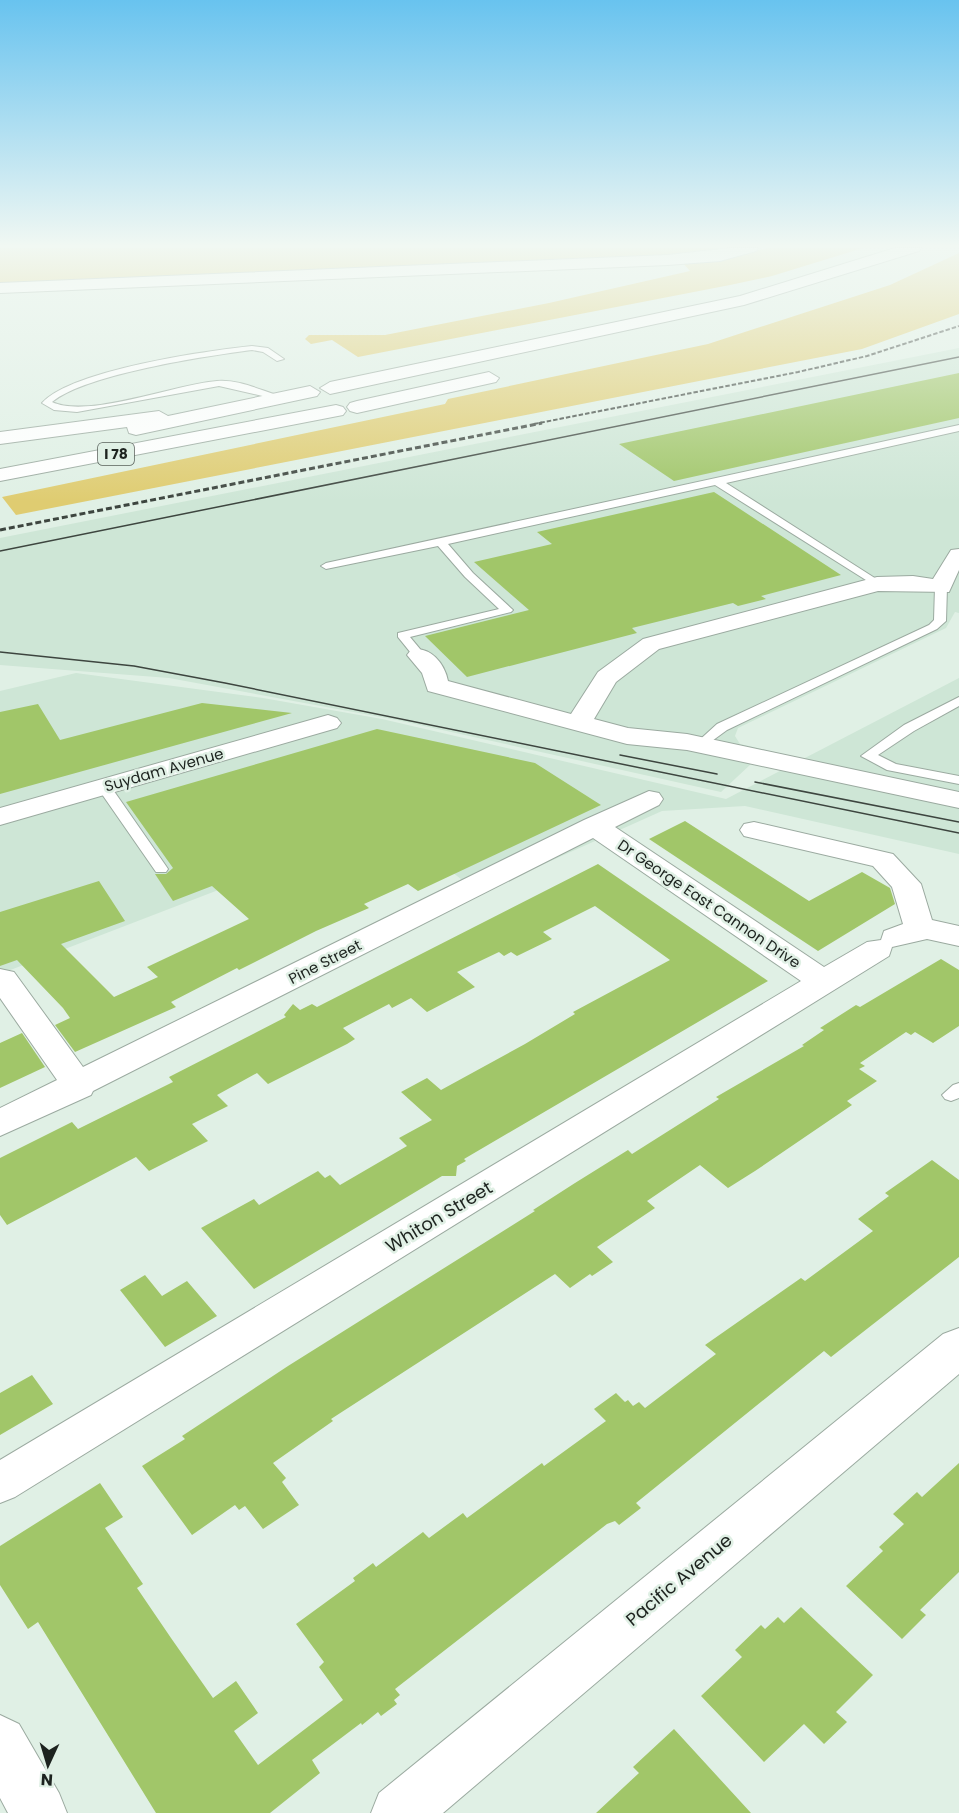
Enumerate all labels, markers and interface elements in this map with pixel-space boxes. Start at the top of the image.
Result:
road number: I 78 [98,443,134,465]
street label: Suydam Avenue [102,742,226,797]
street label: Dr George East Cannon Drive [614,834,805,973]
street label: Pine Street [285,934,365,989]
street label: Whiton Street [381,1175,497,1258]
street label: Pacific Avenue [620,1528,737,1631]
north arrow [18,1735,78,1795]
text: N [40,1768,54,1791]

